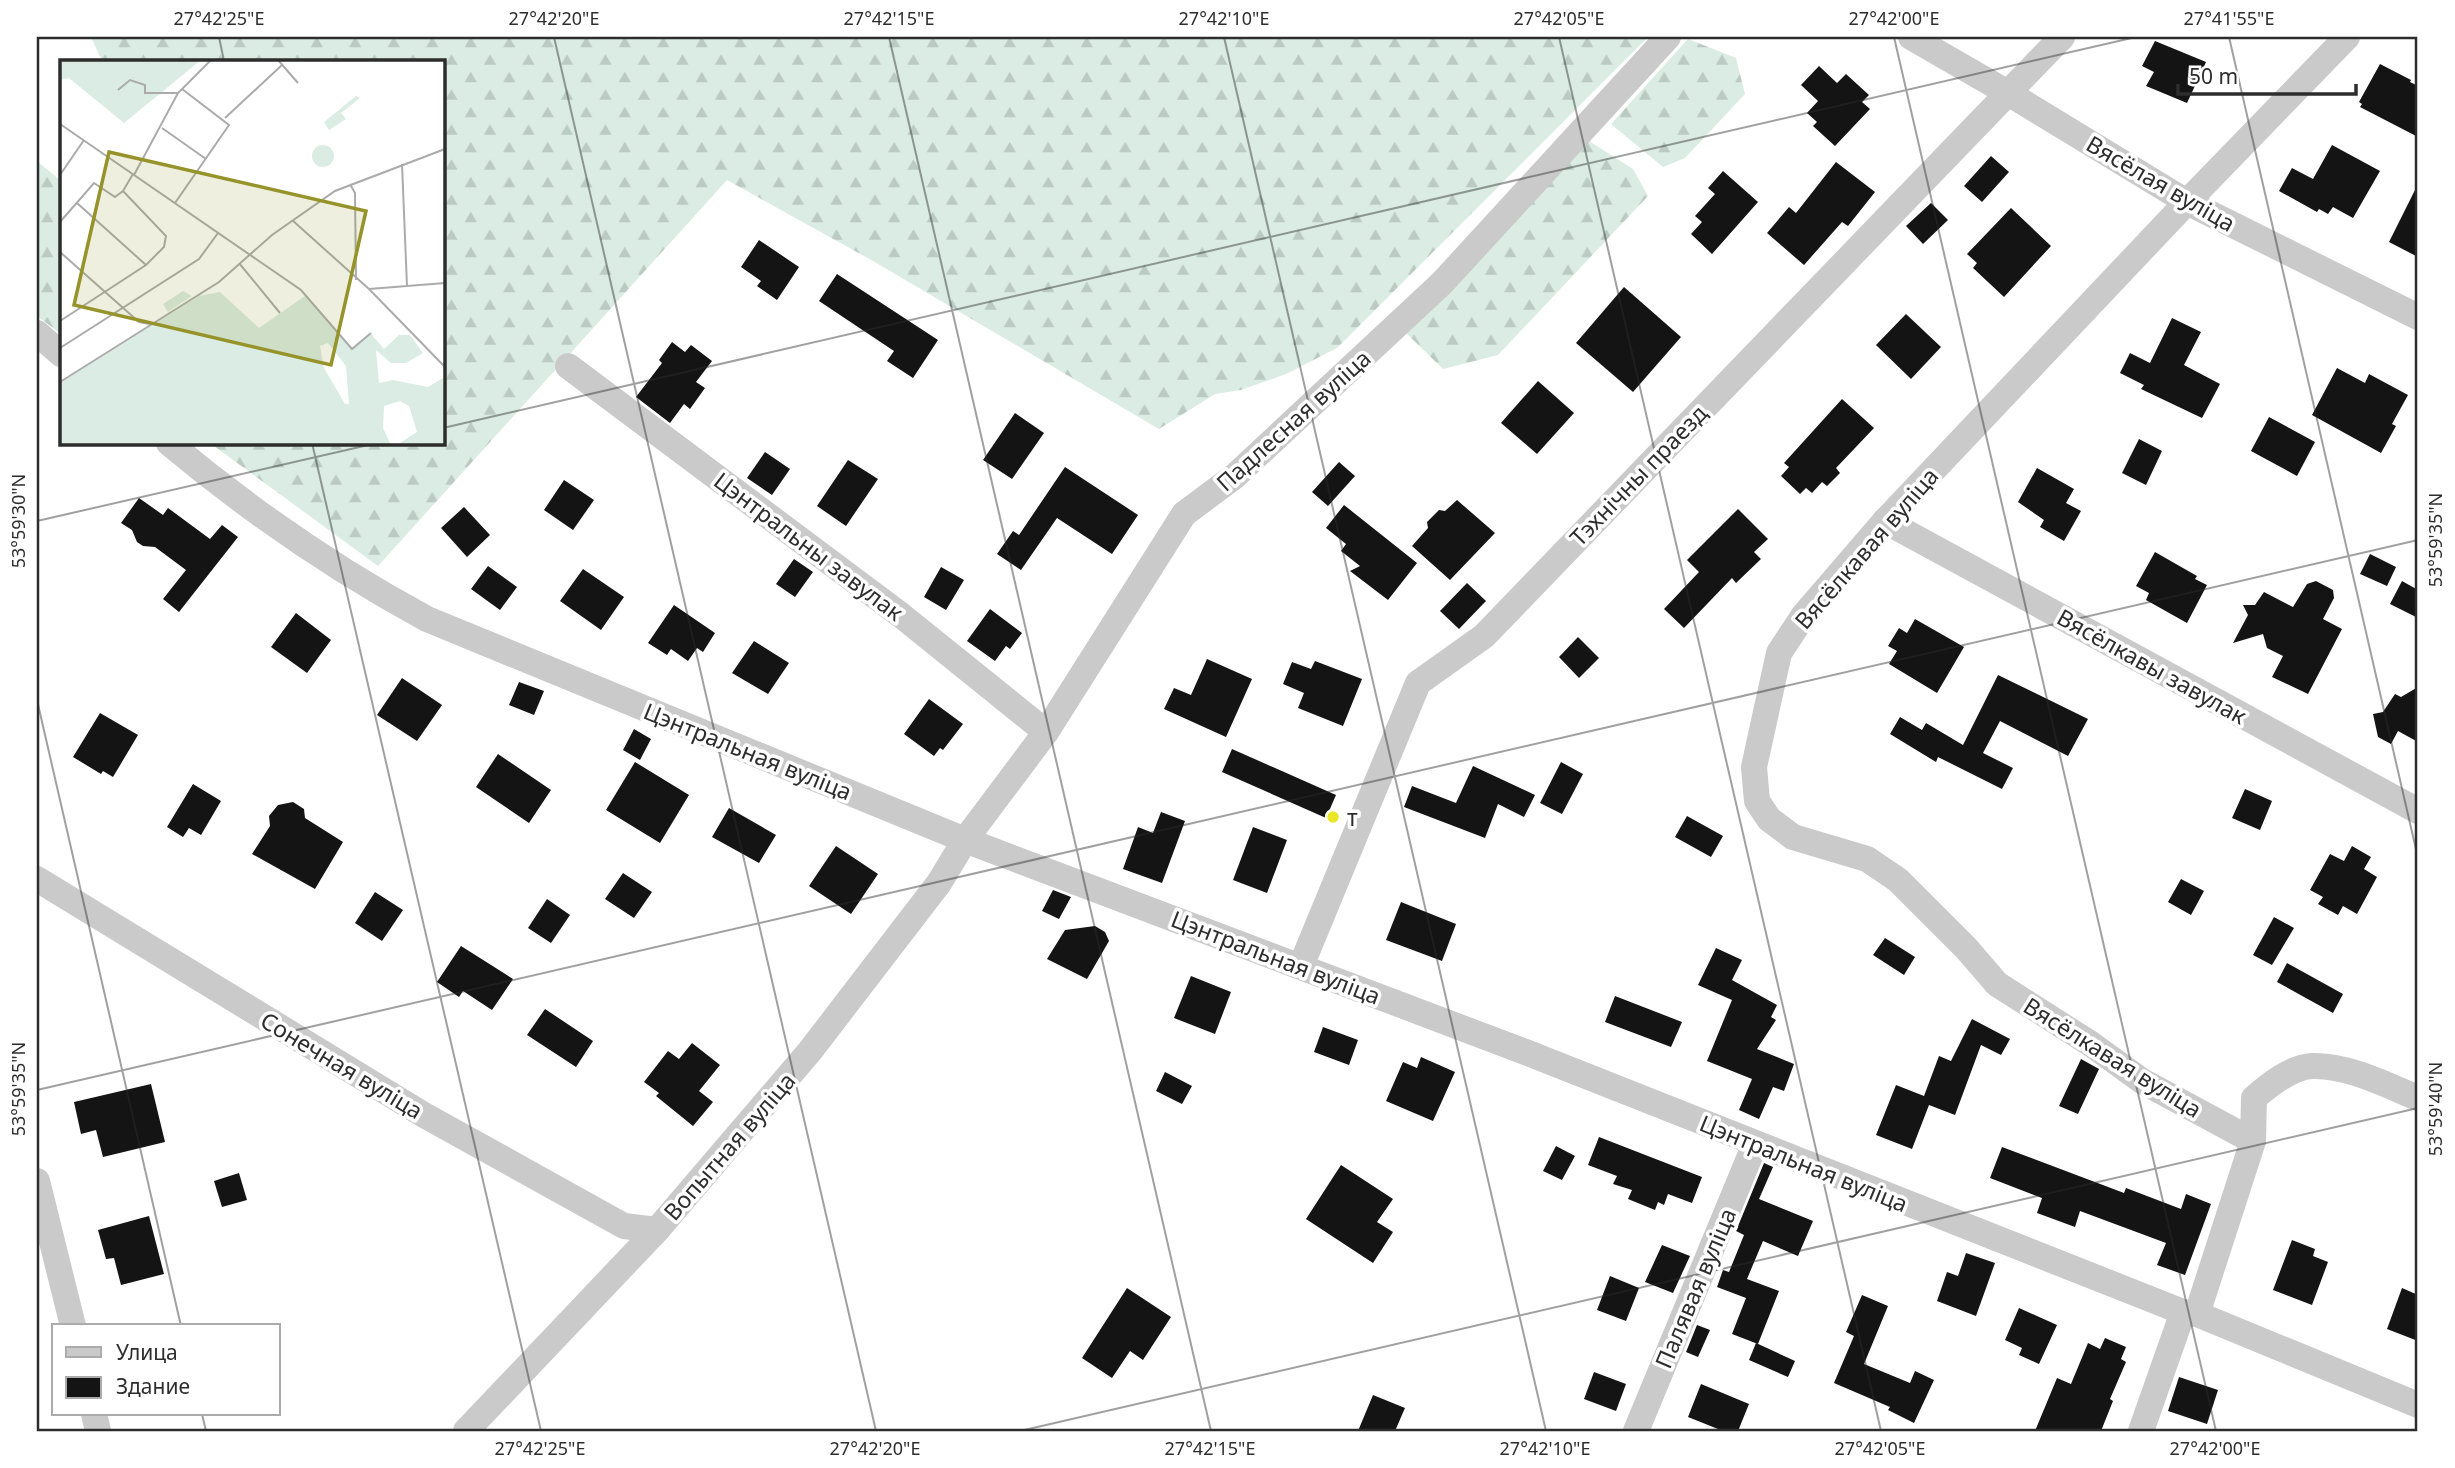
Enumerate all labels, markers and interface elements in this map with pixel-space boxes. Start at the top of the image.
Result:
text: 27°42'25"E [174,6,264,30]
text: 27°42'20"E [509,6,599,30]
text: 27°42'15"E [844,6,934,30]
text: 27°42'10"E [1179,6,1269,30]
text: 27°42'05"E [1514,6,1604,30]
text: 27°42'00"E [1849,6,1939,30]
text: 27°41'55"E [2184,6,2274,30]
scale bar [2178,52,2357,96]
inset map [60,60,444,444]
text: 50 m [2189,62,2238,90]
street label: Вясёлая вуліца [2081,127,2241,239]
street label: Падлесная вуліца [1209,342,1377,498]
street label: Тэхнічны праезд [1562,397,1714,553]
street label: Вясёлкавая вуліца [1787,460,1945,636]
street label: Цэнтральны завулак [708,464,911,628]
text: 53°59'30"N [6,474,30,568]
text: 53°59'35"N [2423,493,2447,587]
street label: Вясёлкавы завулак [2052,601,2253,732]
street label: Цэнтральная вуліца [639,695,857,807]
place label: т [1347,801,1358,833]
marker: т [1325,809,1341,825]
street label: Цэнтральная вуліца [1167,902,1385,1012]
street label: Вясёлкавая вуліца [2018,989,2208,1125]
street label: Сонечная вуліца [255,1004,429,1126]
text: 53°59'35"N [6,1042,30,1136]
text: 53°59'40"N [2423,1062,2447,1156]
street label: Вопытная вуліца [656,1065,802,1227]
street label: Цэнтральная вуліца [1695,1107,1913,1219]
street label: Палявая вуліца [1647,1203,1743,1373]
legend [52,1324,280,1416]
text: Улица [116,1338,178,1366]
text: Здание [116,1372,190,1400]
text: 27°42'25"E [495,1436,585,1460]
text: 27°42'20"E [830,1436,920,1460]
text: 27°42'15"E [1165,1436,1255,1460]
text: 27°42'10"E [1500,1436,1590,1460]
text: 27°42'05"E [1835,1436,1925,1460]
text: 27°42'00"E [2170,1436,2260,1460]

